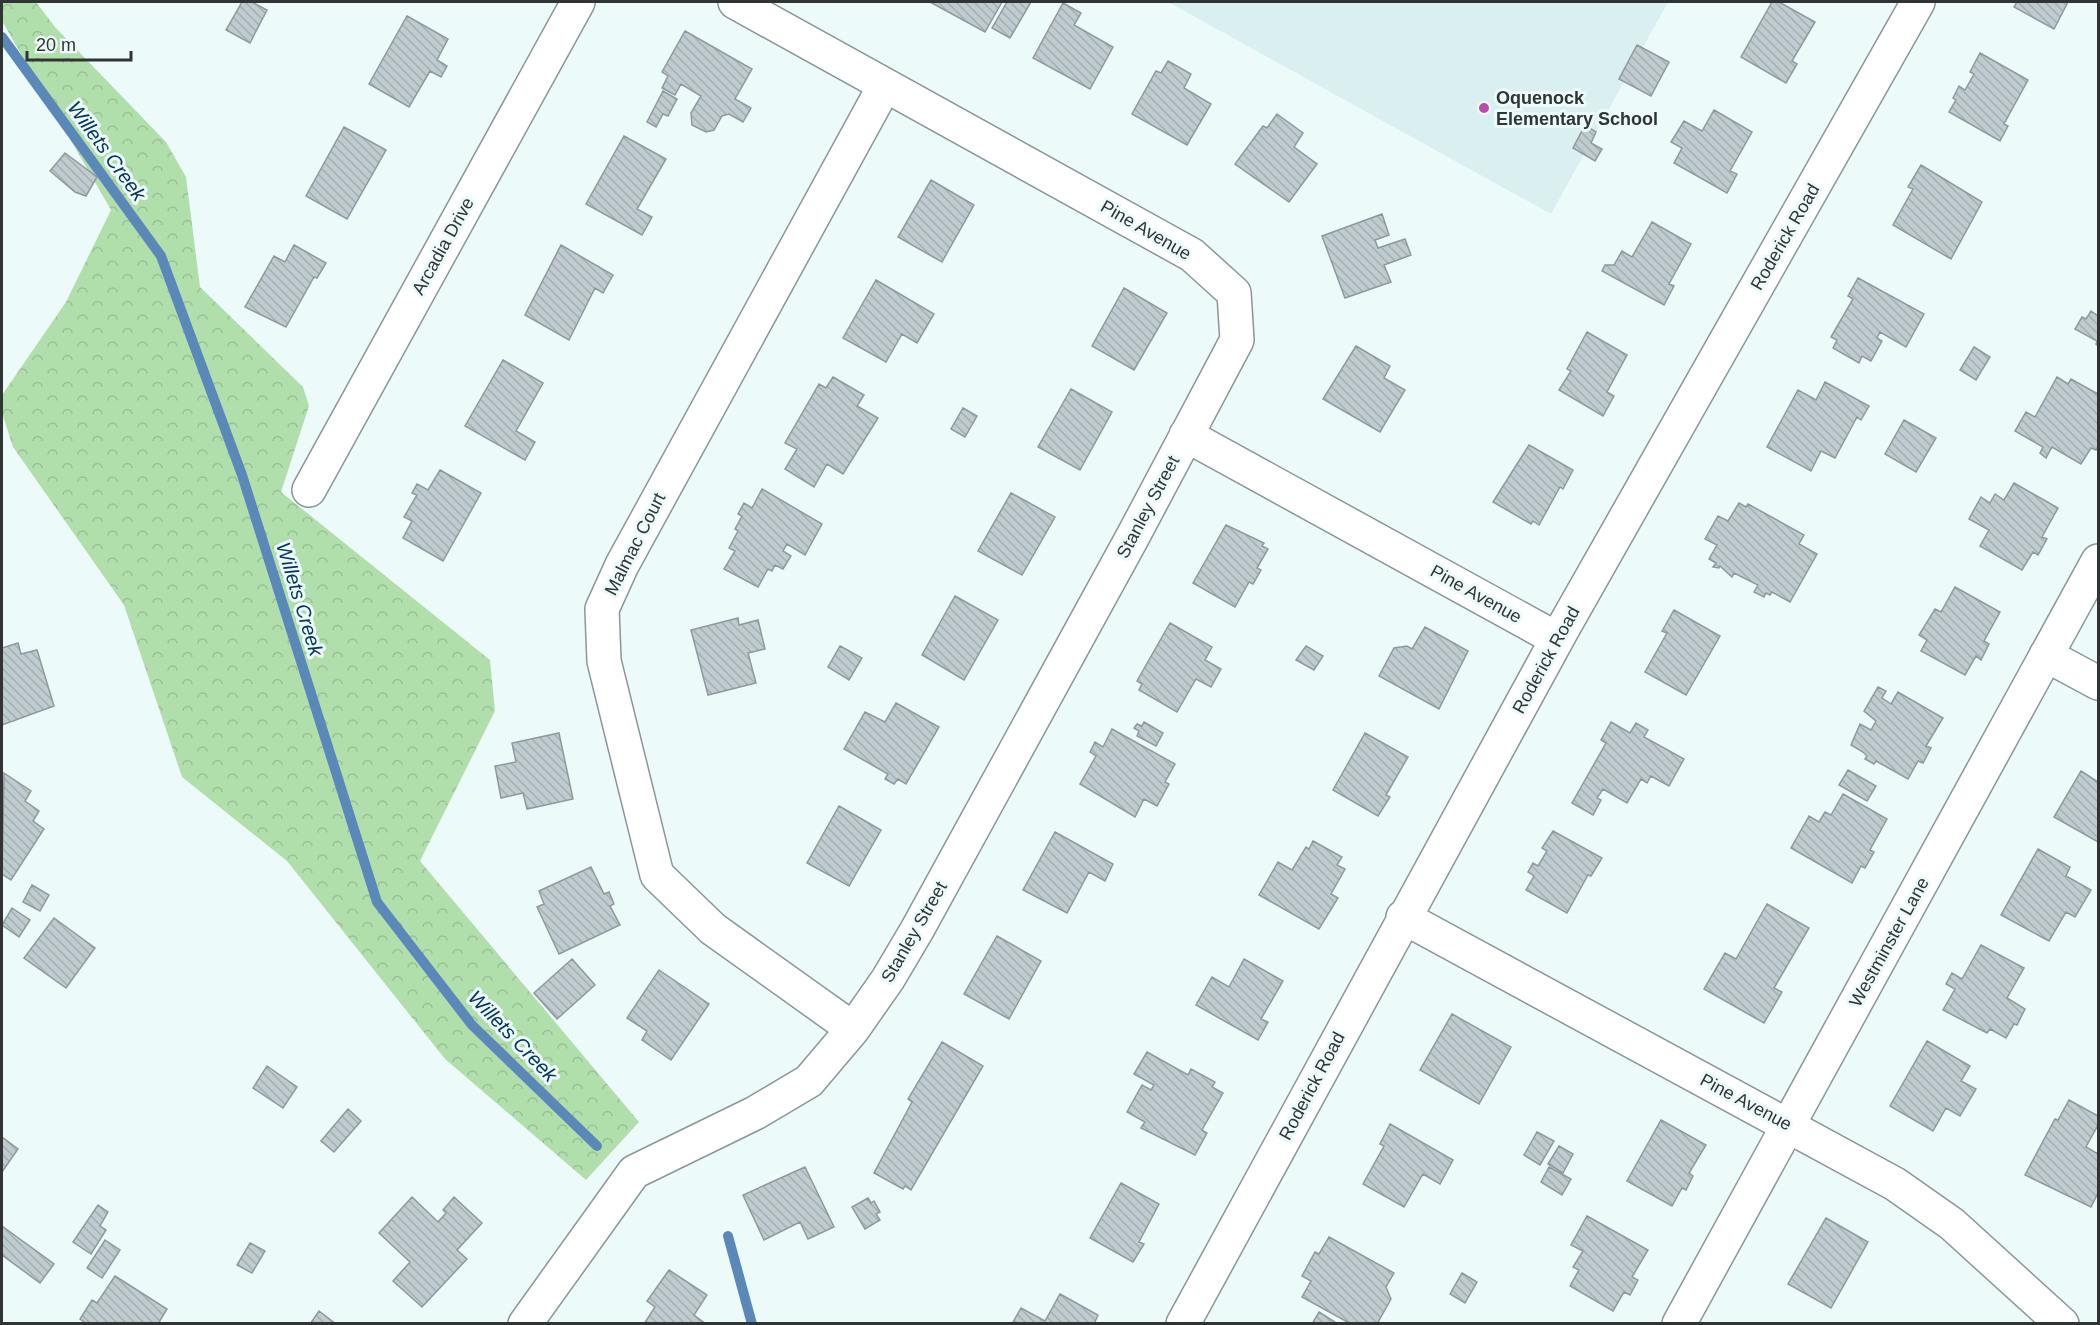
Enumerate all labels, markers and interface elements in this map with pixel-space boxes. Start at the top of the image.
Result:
scale bar [27,24,130,62]
text: 20 m [36,35,76,55]
place label: Oquenock Elementary School [1496,88,1658,129]
water label: Willets Creek [64,97,151,206]
marker: Oquenock Elementary School [1477,101,1491,115]
street label: Roderick Road [1747,180,1823,294]
street label: Arcadia Drive [408,194,478,298]
street label: Pine Avenue [1097,196,1195,264]
street label: Stanley Street [1113,452,1183,562]
street label: Malmac Court [601,490,669,598]
water label: Willets Creek [272,540,328,659]
street label: Pine Avenue [1427,561,1525,627]
street label: Roderick Road [1508,603,1584,717]
street label: Westminster Lane [1845,874,1933,1010]
street label: Stanley Street [877,878,951,986]
water label: Willets Creek [464,986,562,1087]
street label: Roderick Road [1275,1029,1349,1143]
street label: Pine Avenue [1697,1070,1795,1134]

